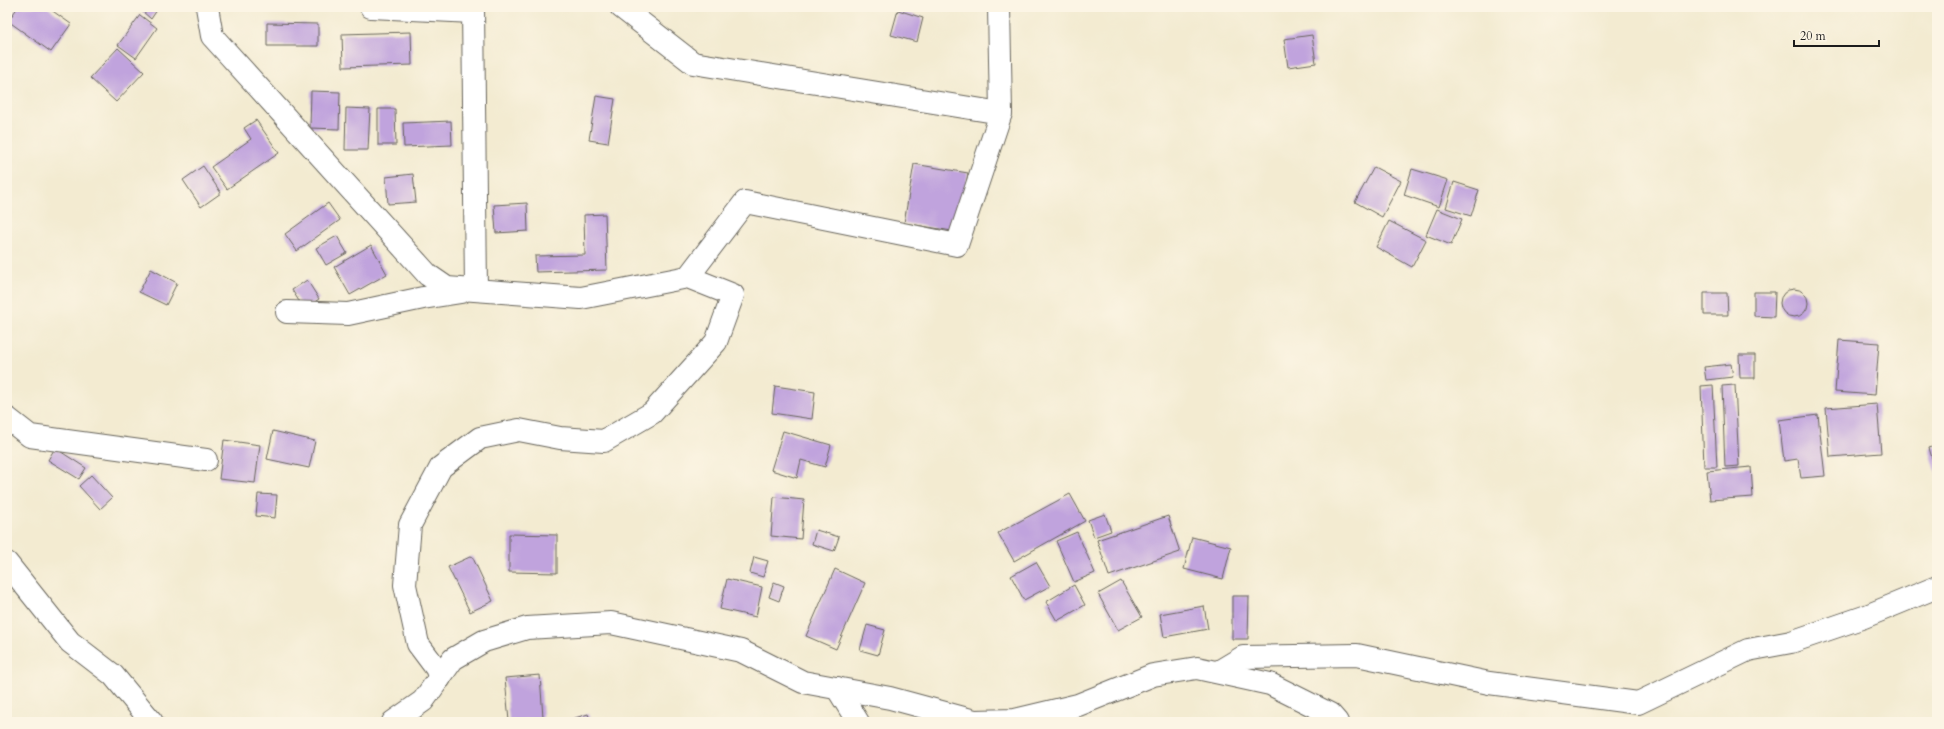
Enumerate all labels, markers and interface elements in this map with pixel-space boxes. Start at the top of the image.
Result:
scale bar [1794,22,1879,48]
text: 20 m [1800,28,1827,44]

